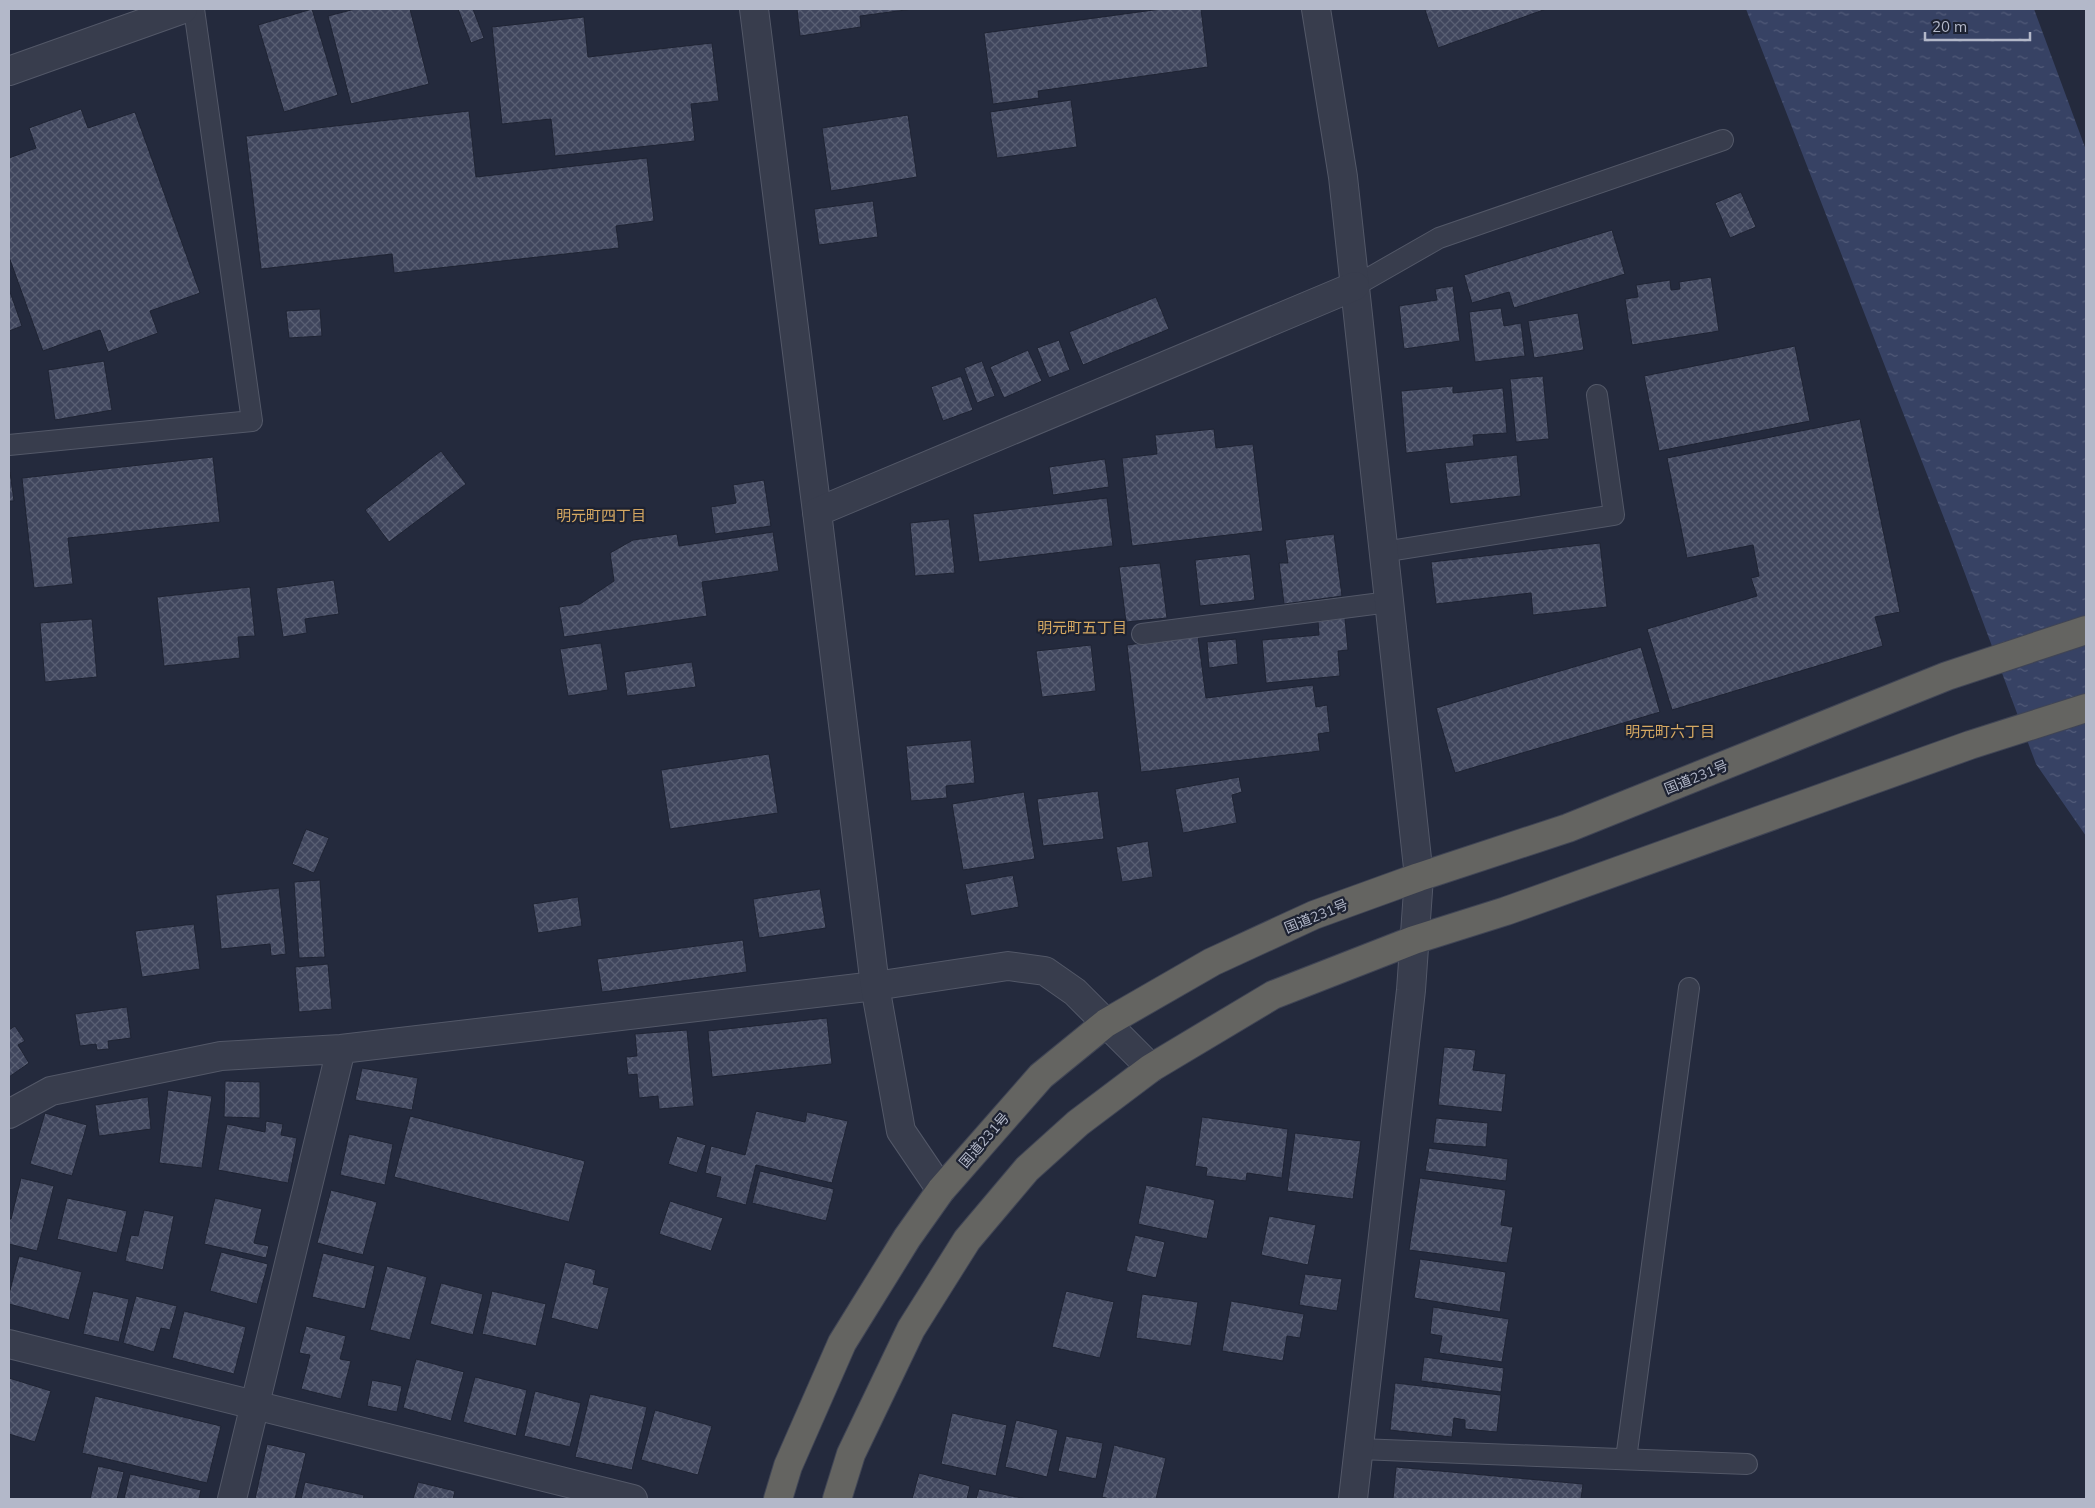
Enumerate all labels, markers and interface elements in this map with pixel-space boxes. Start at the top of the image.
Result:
scale bar [1925,10,2030,42]
text: 20 m [1932,17,1967,36]
district label: 明元町四丁目 [556,506,646,525]
district label: 明元町五丁目 [1037,618,1127,637]
district label: 明元町六丁目 [1625,722,1715,741]
street label: 国道231号 [1661,756,1731,798]
street label: 国道231号 [1281,895,1351,937]
street label: 国道231号 [955,1109,1013,1171]

